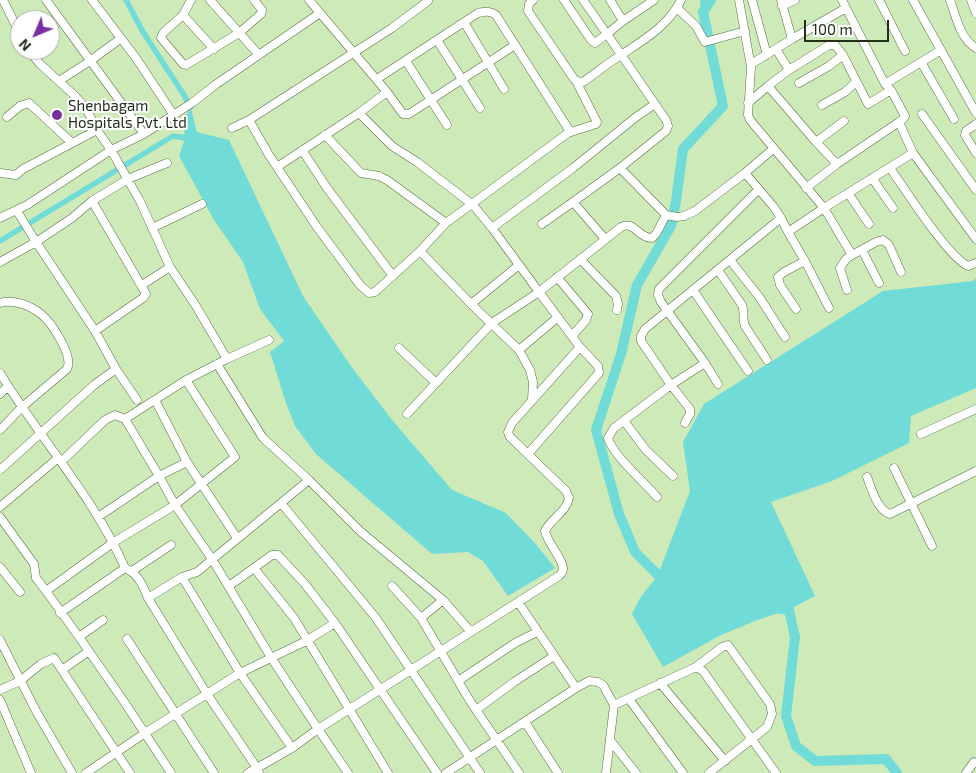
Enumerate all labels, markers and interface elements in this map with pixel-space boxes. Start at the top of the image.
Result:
north arrow [10,10,60,60]
scale bar [806,10,891,42]
text: 100 m [812,20,853,38]
text: N [15,36,34,55]
place label: Shenbagam Hospitals Pvt. Ltd [68,97,187,132]
marker: Shenbagam Hospitals Pvt. Ltd [50,108,64,122]

